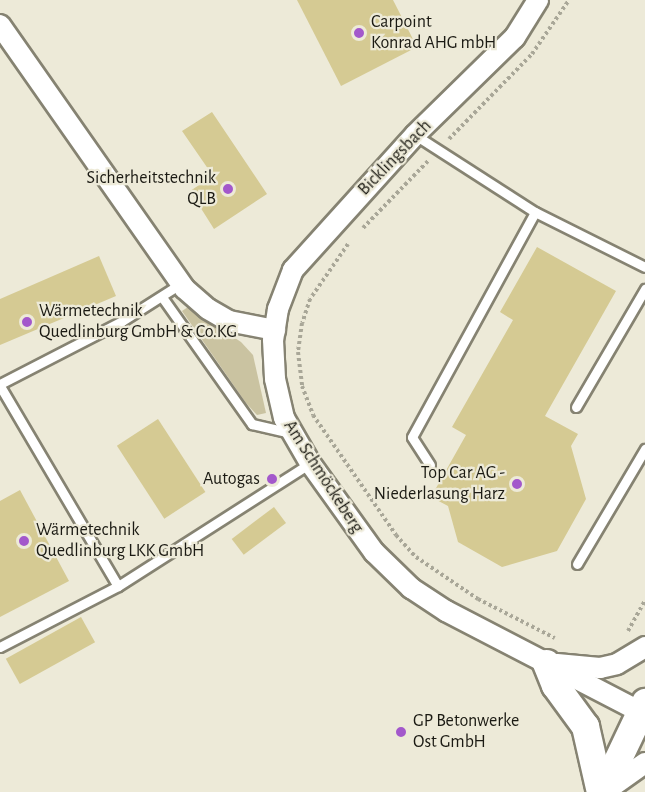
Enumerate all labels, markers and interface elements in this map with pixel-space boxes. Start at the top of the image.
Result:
place label: Carpoint Konrad AHG mbH [371,12,496,54]
marker: Carpoint Konrad AHG mbH [352,26,366,40]
street label: Bicklingsbach [354,116,436,200]
place label: Sicherheitstechnik QLB [87,168,216,210]
marker: Sicherheitstechnik QLB [221,182,235,196]
place label: Wärmetechnik Quedlinburg GmbH & Co.KG [39,301,237,344]
marker: Wärmetechnik Quedlinburg GmbH & Co.KG [20,315,34,329]
street label: Am Schmöckeberg [278,416,368,538]
place label: Top Car AG - Niederlasung Harz [374,463,505,506]
place label: Autogas [203,468,260,490]
marker: Autogas [265,472,279,486]
marker: Top Car AG - Niederlasung Harz [510,477,524,491]
place label: Wärmetechnik Quedlinburg LKK GmbH [36,520,204,562]
marker: Wärmetechnik Quedlinburg LKK GmbH [17,534,31,548]
place label: GP Betonwerke Ost GmbH [413,711,519,754]
marker: GP Betonwerke Ost GmbH [394,725,408,739]

